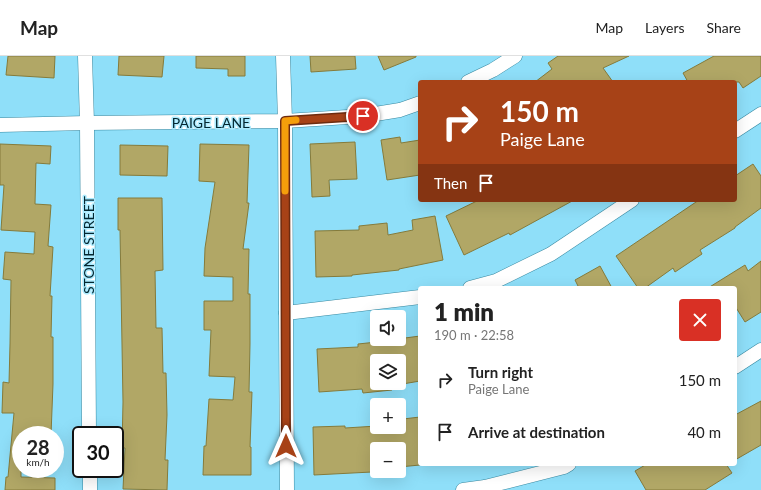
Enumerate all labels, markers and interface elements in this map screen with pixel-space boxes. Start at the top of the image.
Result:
text: Map [20,16,58,39]
text: Map [595,19,623,36]
text: Layers [645,19,685,36]
text: Share [707,19,741,36]
text: 150 m [500,94,579,128]
icon: right [434,96,486,148]
pin [346,99,380,133]
icon: arrive [352,105,374,127]
street label: PAIGE LANE [172,114,250,131]
text: Paige Lane [500,128,585,150]
icon: arrive [475,172,497,194]
text: Then [434,174,467,192]
street label: STONE STREET [80,195,97,294]
text: 1 min [434,297,494,326]
button: close [679,299,721,341]
map controls [370,310,406,478]
button: sound [370,310,406,346]
text: 190 m · 22:58 [434,327,514,343]
button: layers [370,354,406,390]
text: Turn right [468,363,533,381]
icon: right [434,369,456,391]
text: 150 m [679,371,721,389]
text: Paige Lane [468,381,529,397]
button: + [370,398,406,434]
icon: arrive [434,421,456,443]
text: Arrive at destination [468,423,605,441]
text: 40 m [687,423,721,441]
position arrow [265,425,307,467]
speed limit sign: 30 [72,426,124,478]
text: 28 [26,435,50,459]
button: − [370,442,406,478]
text: km/h [26,456,50,468]

